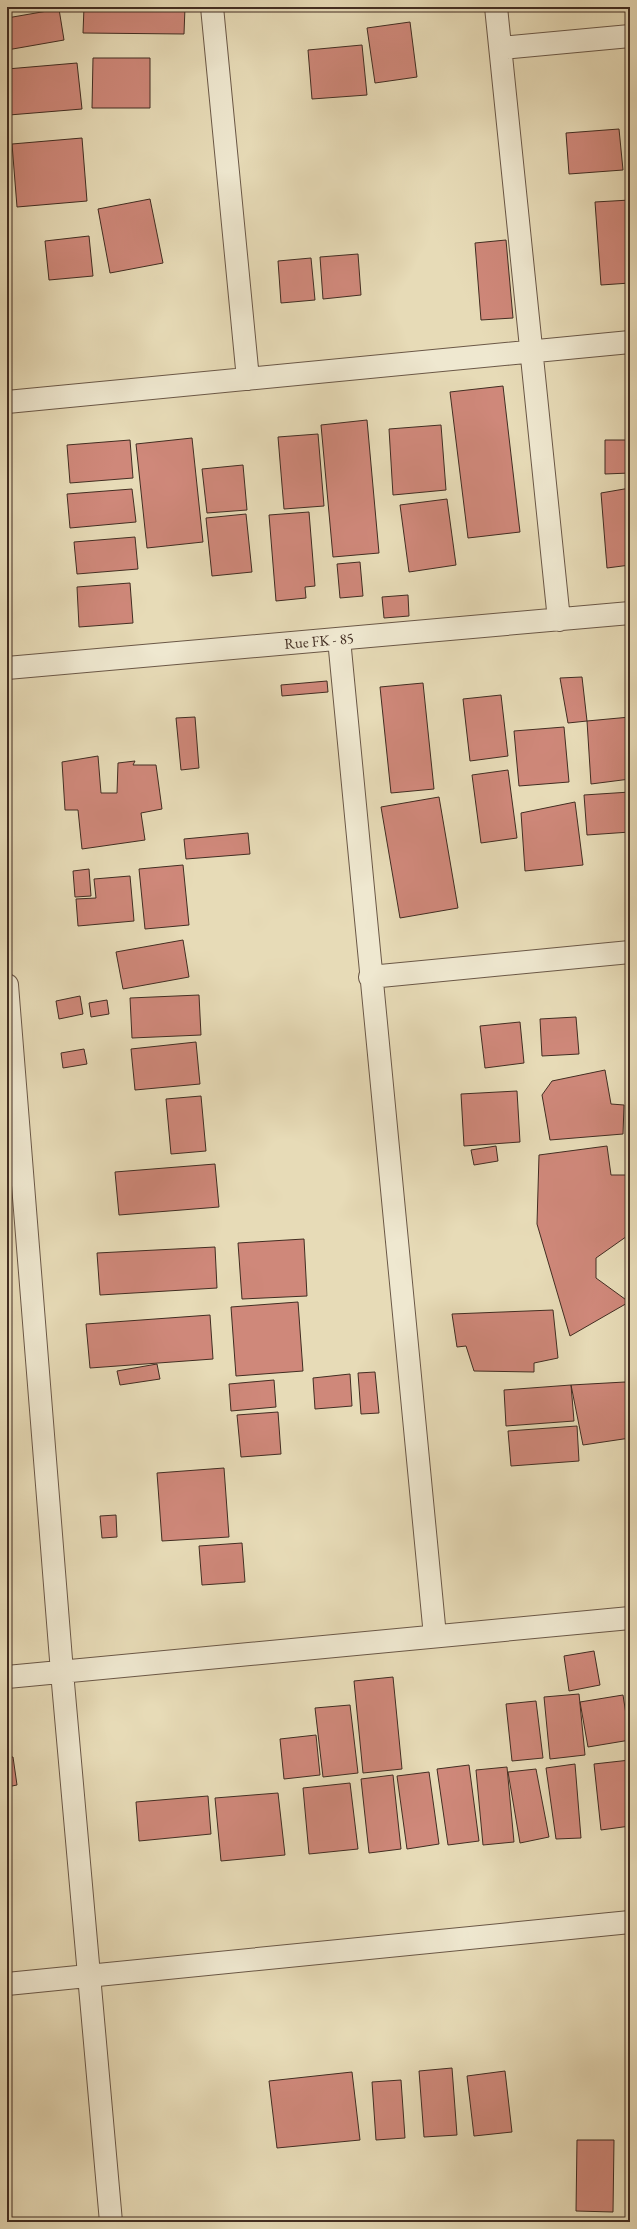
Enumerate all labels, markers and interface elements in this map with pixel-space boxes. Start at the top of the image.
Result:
street label: Rue FK - 85 [283,628,355,653]

